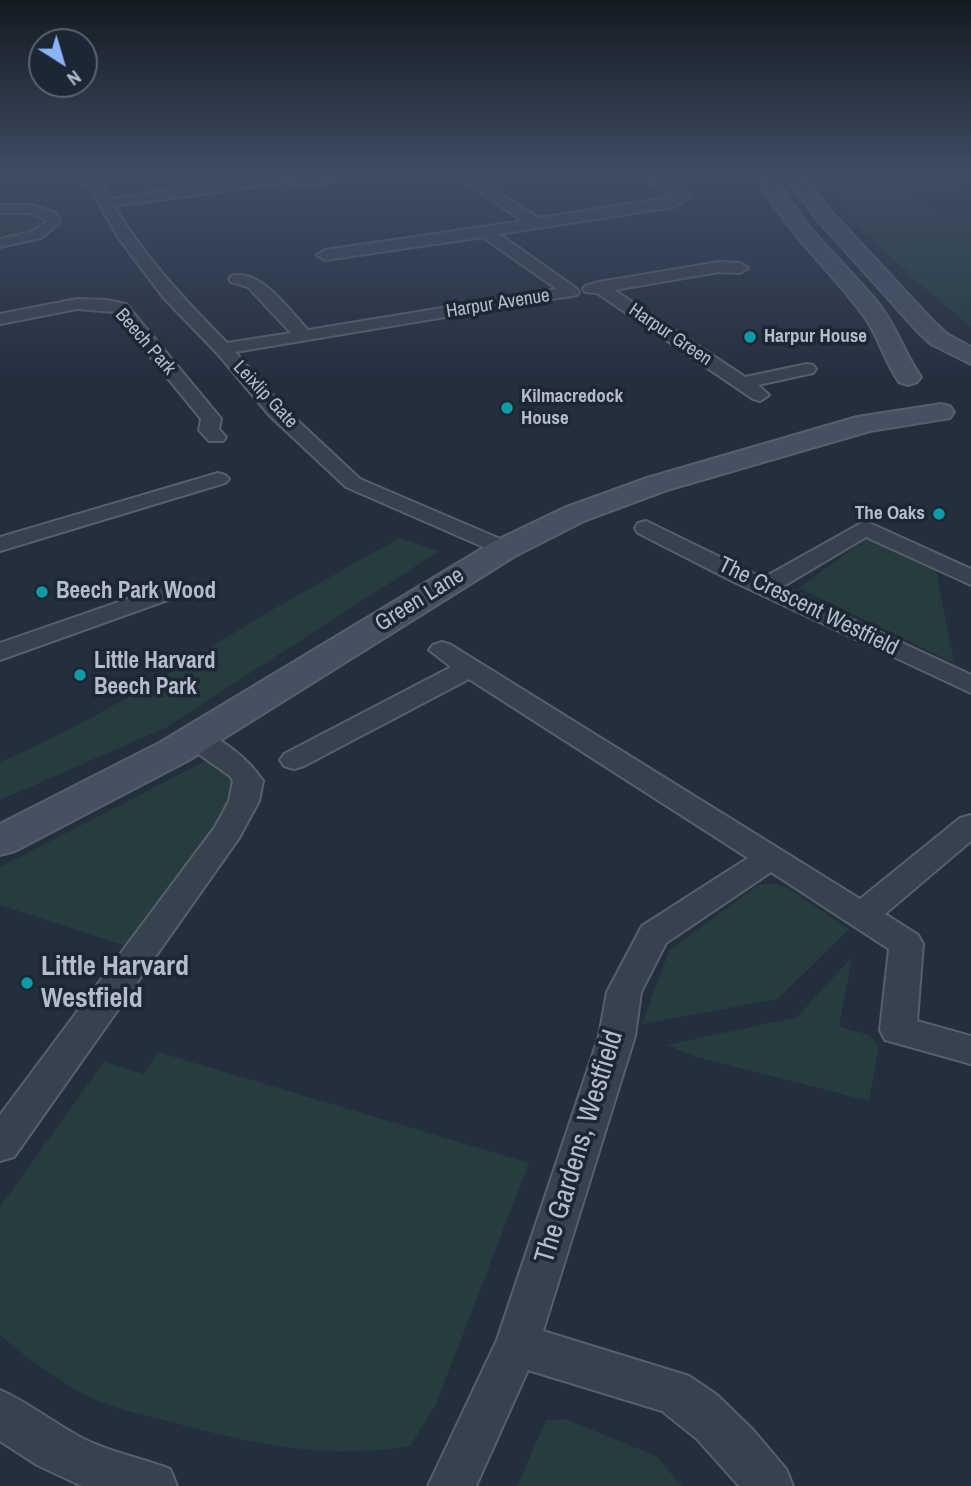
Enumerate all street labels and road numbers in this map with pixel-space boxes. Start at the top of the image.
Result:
street label: Harpur Avenue [445,285,551,323]
street label: Harpur Green [624,299,716,371]
street label: Beech Park [110,304,180,380]
street label: Leixlip Gate [228,357,302,433]
street label: The Crescent Westfield [714,551,902,663]
street label: Green Lane [370,562,470,638]
street label: The Gardens, Westfield [529,1026,631,1268]

